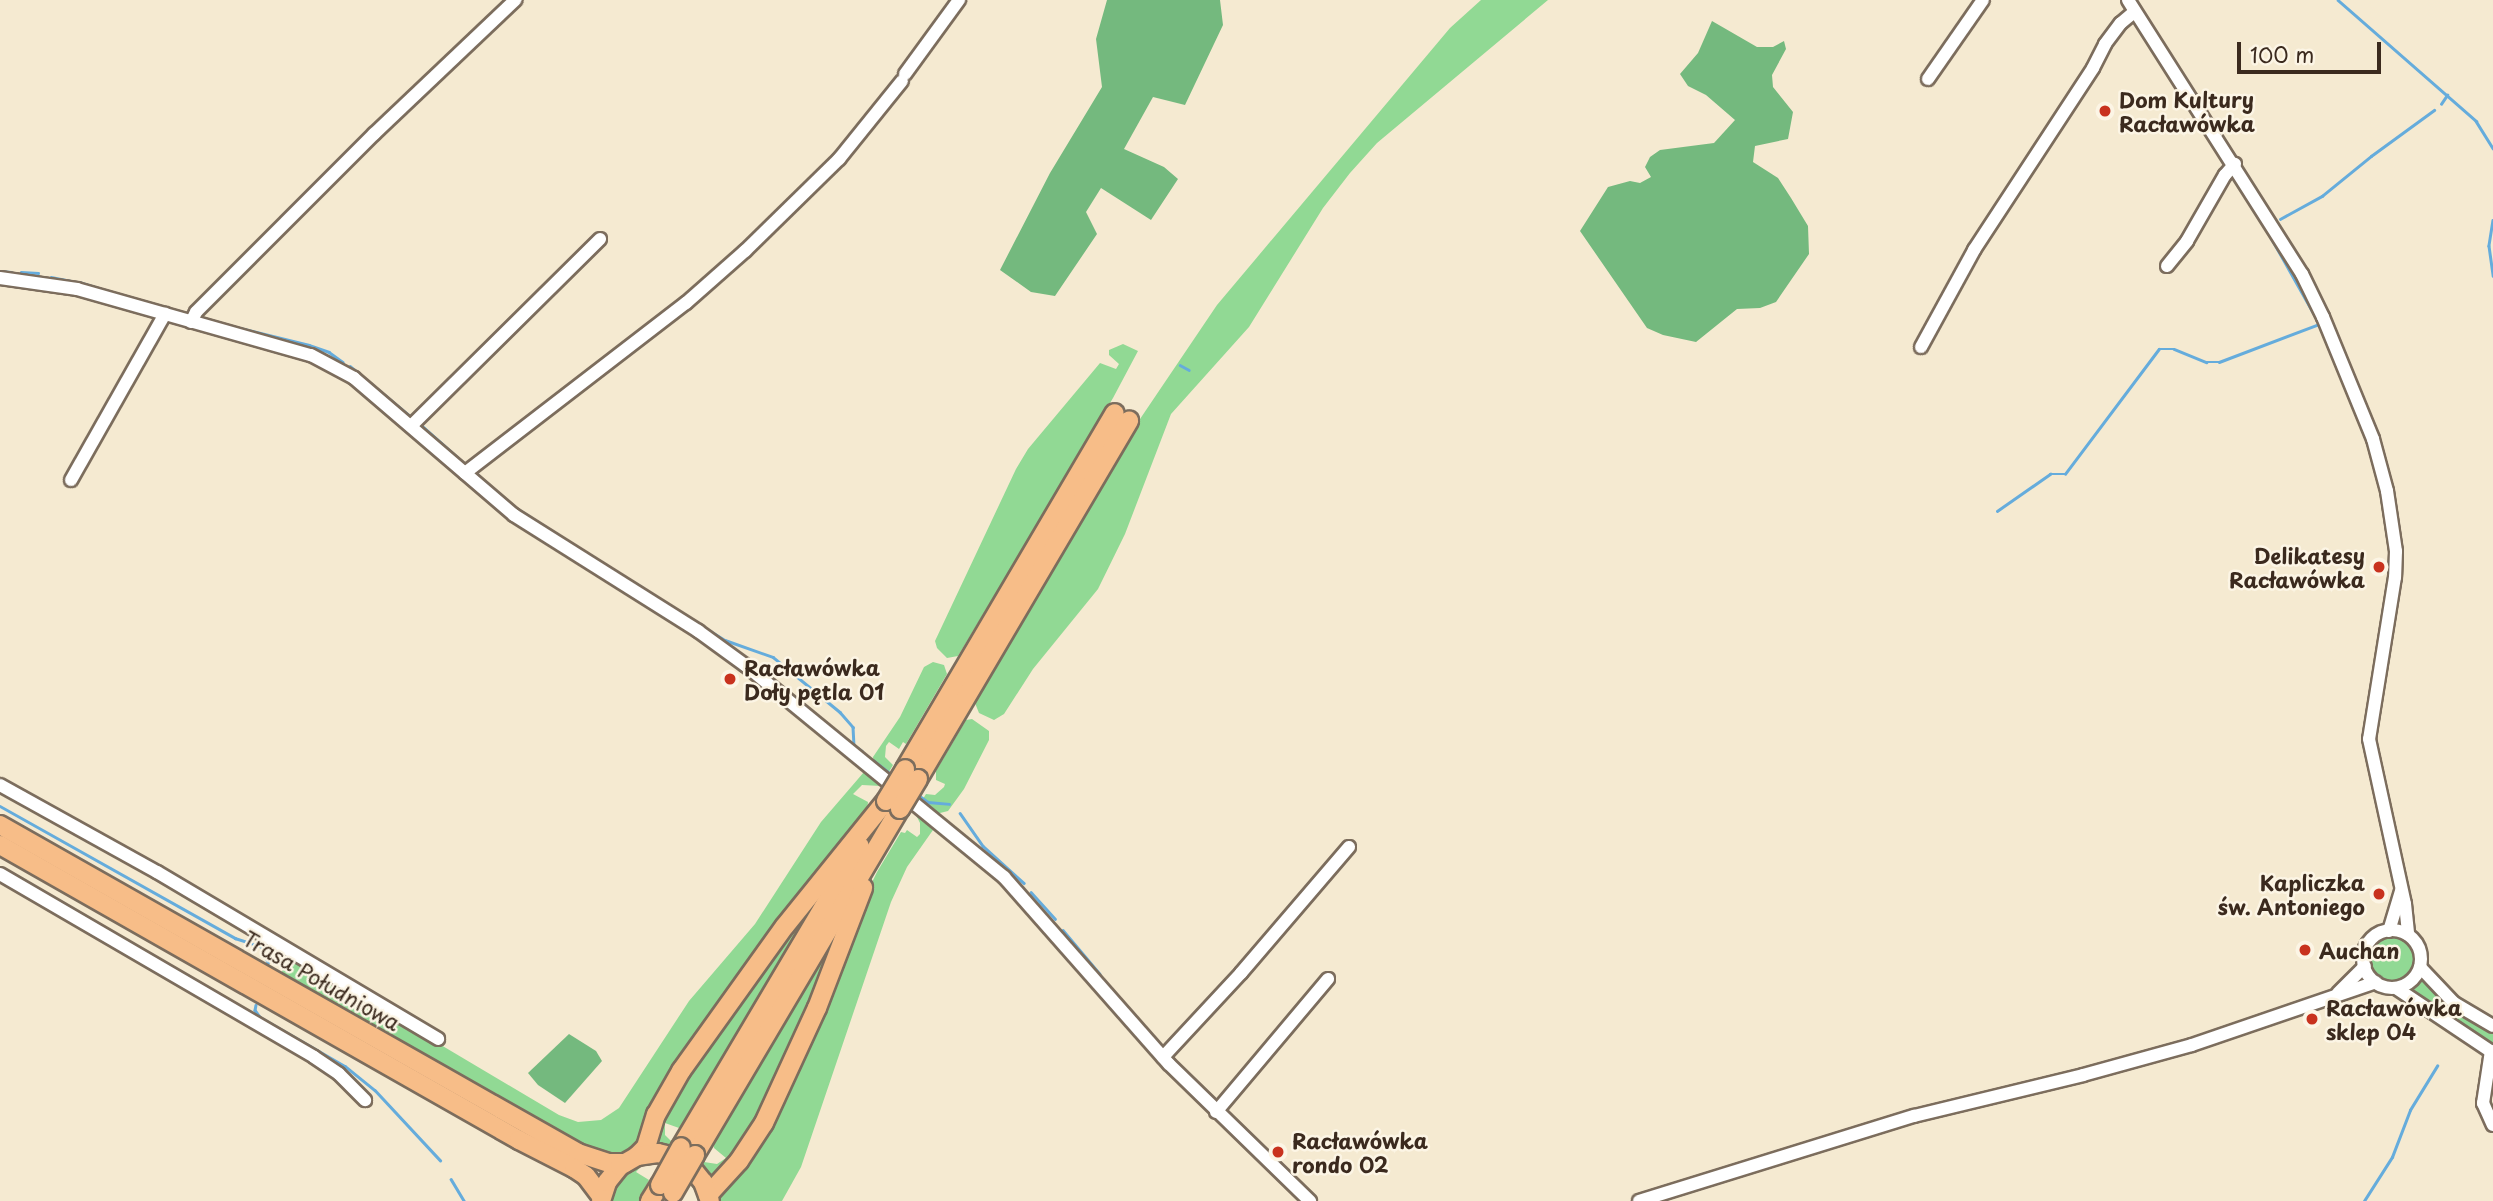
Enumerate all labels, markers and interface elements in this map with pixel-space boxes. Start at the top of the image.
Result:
scale bar [2241,28,2384,72]
text: 100 m [2250,38,2314,70]
place label: Dom Kultury Racławówka [2119,86,2255,136]
marker: Dom Kultury Racławówka [2097,103,2113,119]
place label: Delikatesy Racławówka [2229,542,2365,592]
marker: Delikatesy Racławówka [2371,559,2387,575]
place label: Racławówka Doły pętla 01 [744,654,885,704]
marker: Racławówka Doły pętla 01 [722,671,738,687]
place label: Kapliczka św. Antoniego [2218,869,2365,919]
marker: Kapliczka św. Antoniego [2371,886,2387,902]
street label: Trasa Południowa [239,925,405,1035]
place label: Auchan [2319,937,2399,963]
marker: Auchan [2297,942,2313,958]
place label: Racławówka sklep 04 [2326,994,2462,1044]
marker: Racławówka sklep 04 [2304,1011,2320,1027]
place label: Racławówka rondo 02 [1292,1127,1428,1177]
marker: Racławówka rondo 02 [1270,1144,1286,1160]

